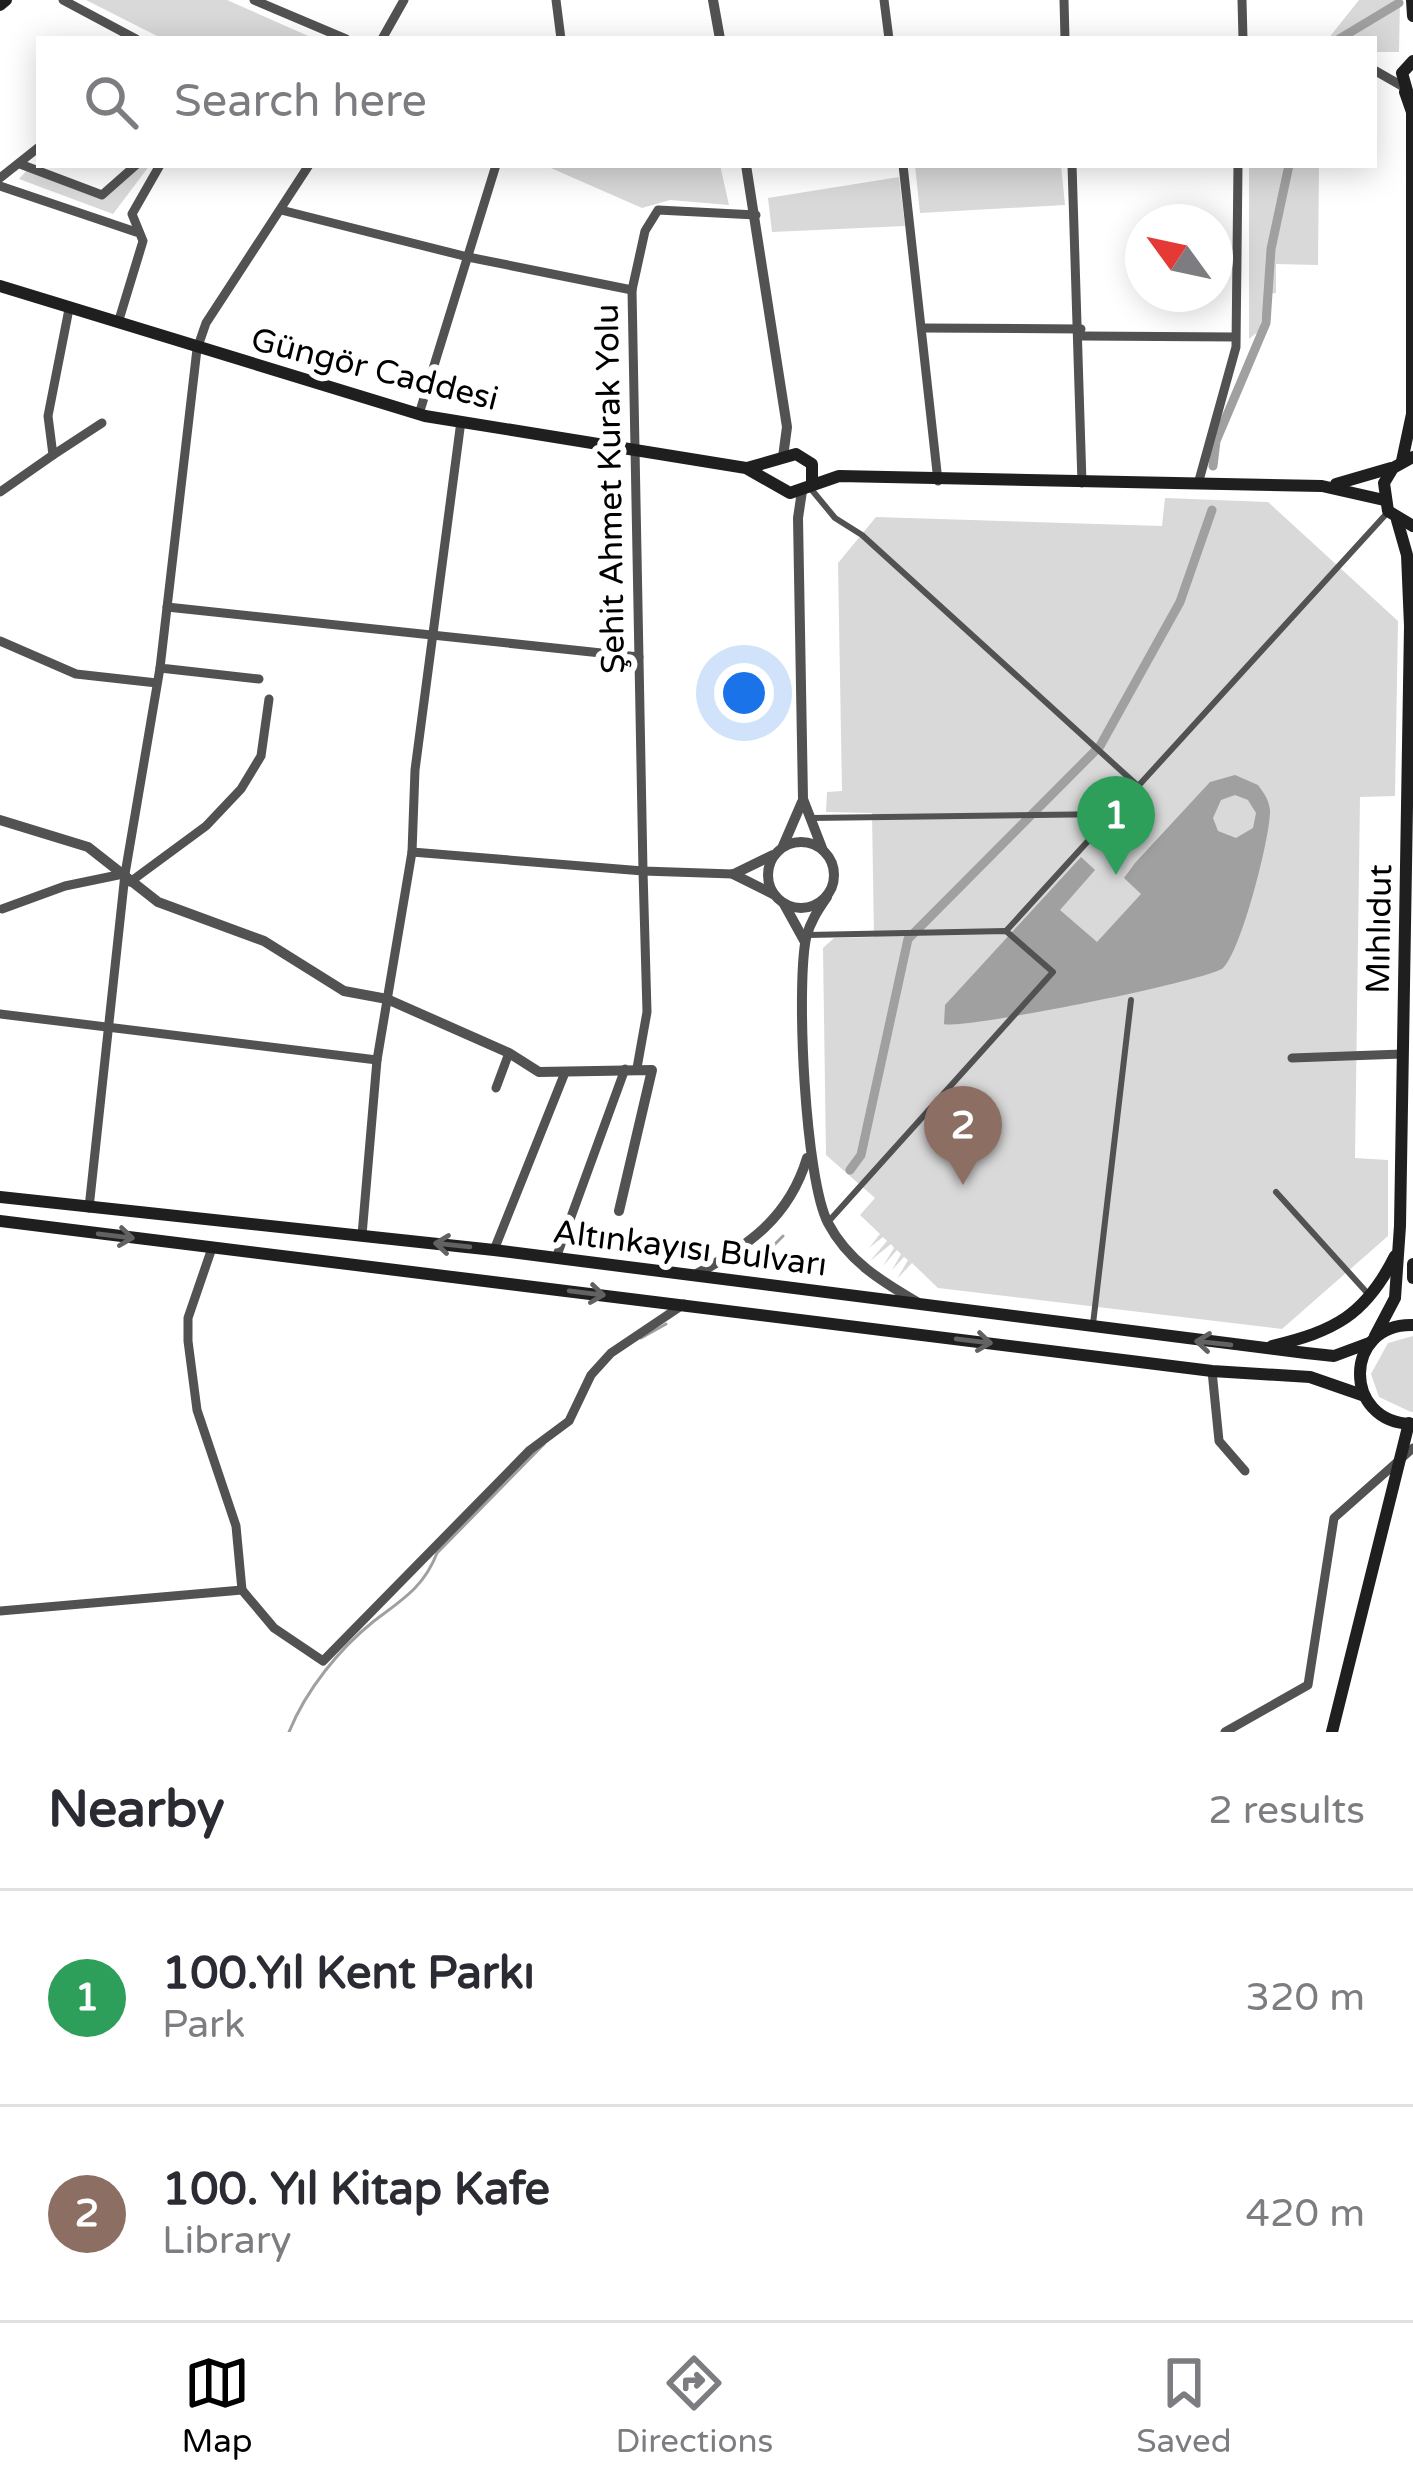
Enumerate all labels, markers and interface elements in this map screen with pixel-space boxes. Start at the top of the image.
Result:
search box [36,36,1377,168]
icon: search [78,69,144,135]
text: Search here [174,75,427,129]
north arrow [1125,204,1233,312]
street label: Şehit Ahmet Kurak Yolu [588,304,633,674]
street label: Güngör Caddesi [247,320,502,419]
your location [714,663,774,723]
pin: 1 [1077,776,1155,875]
street label: Mıhlıdut [1359,864,1400,994]
pin: 2 [924,1086,1002,1185]
street label: Altınkayısı Bulvarı [551,1212,829,1285]
one-way arrow [96,1225,135,1247]
one-way arrow [433,1234,472,1256]
one-way arrow [567,1282,606,1304]
one-way arrow [954,1330,993,1353]
one-way arrow [1194,1331,1233,1354]
text: Nearby [48,1779,225,1841]
text: 2 results [1208,1787,1365,1834]
text: 100.Yıl Kent Parkı [162,1947,535,2001]
text: 1 [75,1974,99,2021]
text: 320 m [1246,1974,1365,2021]
text: Park [162,2001,245,2048]
text: 100. Yıl Kitap Kafe [162,2163,550,2217]
text: 2 [75,2190,99,2237]
text: 420 m [1246,2190,1365,2237]
text: Library [162,2217,292,2264]
tab: Map [181,2350,253,2461]
tab: Directions [615,2350,773,2461]
tab: Saved [1136,2350,1232,2461]

